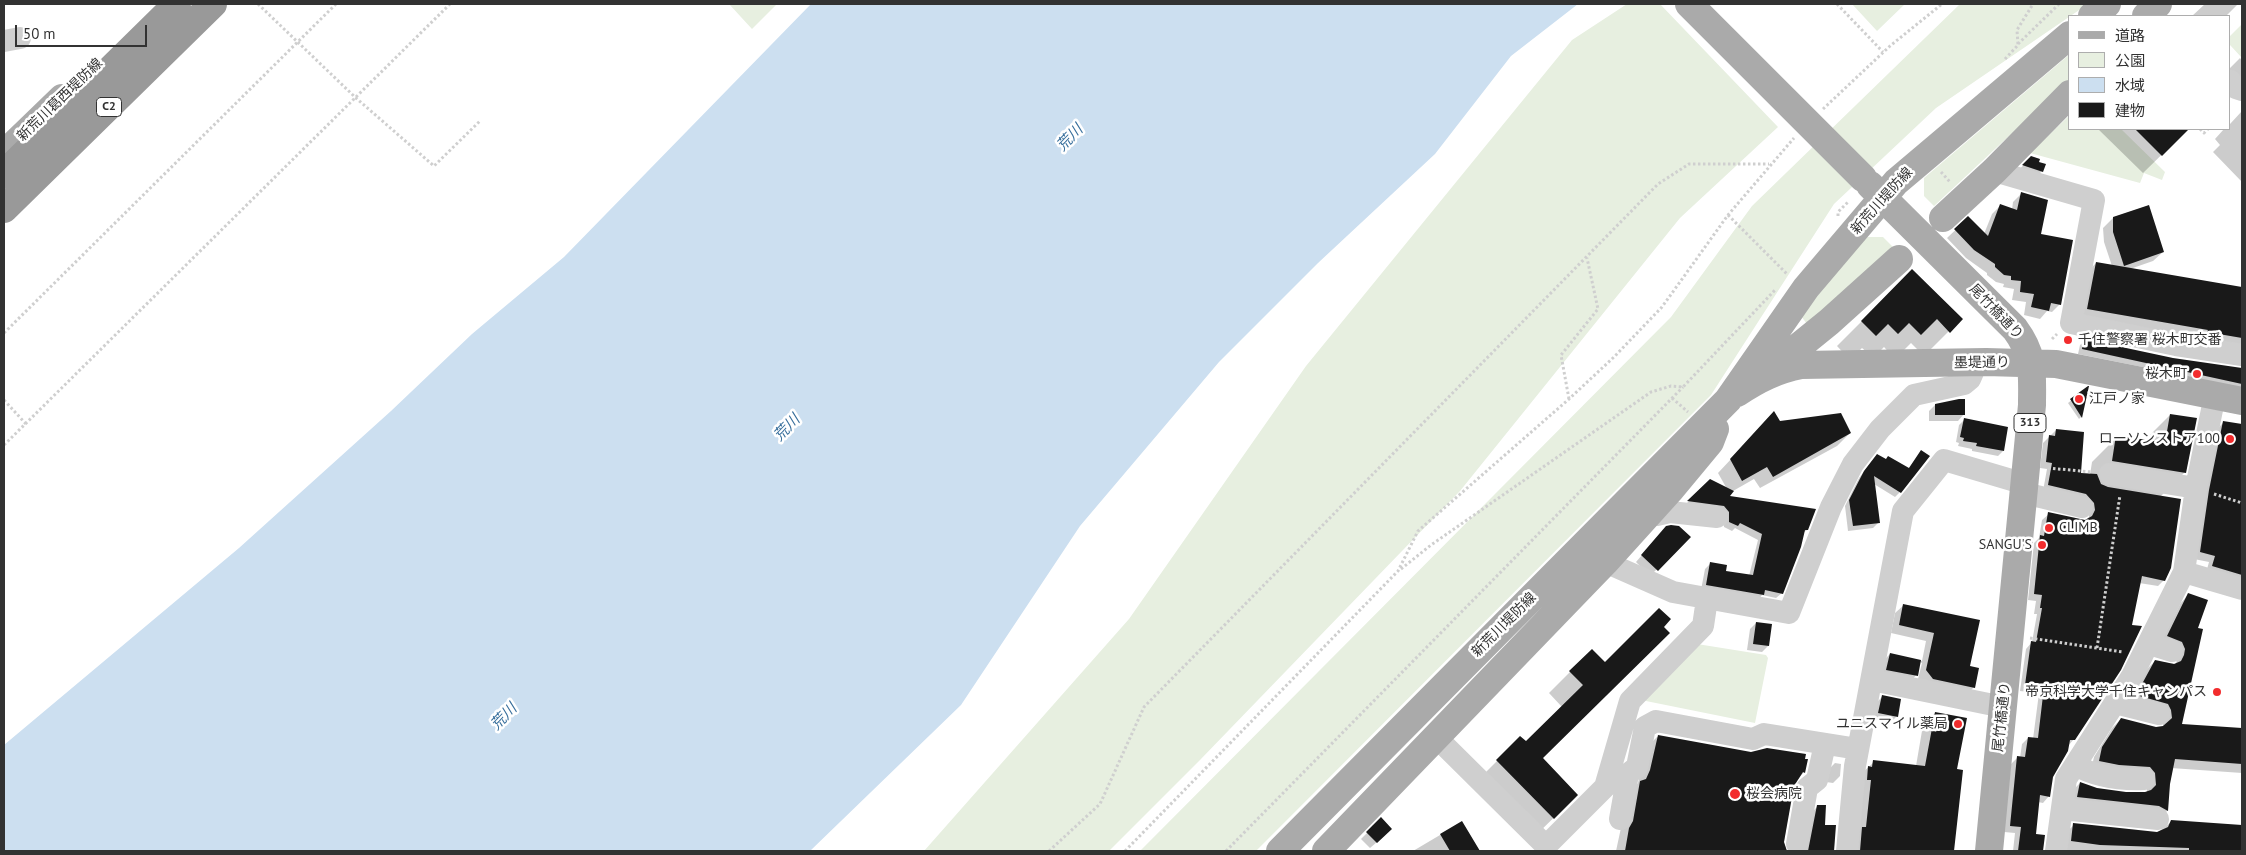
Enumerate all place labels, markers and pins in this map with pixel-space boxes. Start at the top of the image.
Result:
place label: 千住警察署 桜木町交番 [2078,332,2222,348]
marker: 千住警察署 桜木町交番 [2062,334,2074,346]
place label: 桜木町 [2145,366,2187,382]
marker: 桜木町 [2191,368,2203,380]
place label: 江戸ノ家 [2089,391,2145,407]
marker: 江戸ノ家 [2073,393,2085,405]
place label: ローソンストア100 [2099,431,2220,447]
marker: ローソンストア100 [2224,433,2236,445]
place label: CLIMB [2059,520,2098,536]
marker: CLIMB [2043,522,2055,534]
place label: SANGU'S [1979,537,2032,553]
marker: SANGU'S [2036,539,2048,551]
place label: 帝京科学大学千住キャンパス [2025,684,2207,700]
marker: 帝京科学大学千住キャンパス [2211,686,2223,698]
place label: ユニスマイル薬局 [1836,716,1948,732]
marker: ユニスマイル薬局 [1952,718,1964,730]
place label: 桜会病院 [1746,786,1802,802]
marker: 桜会病院 [1728,787,1742,801]

